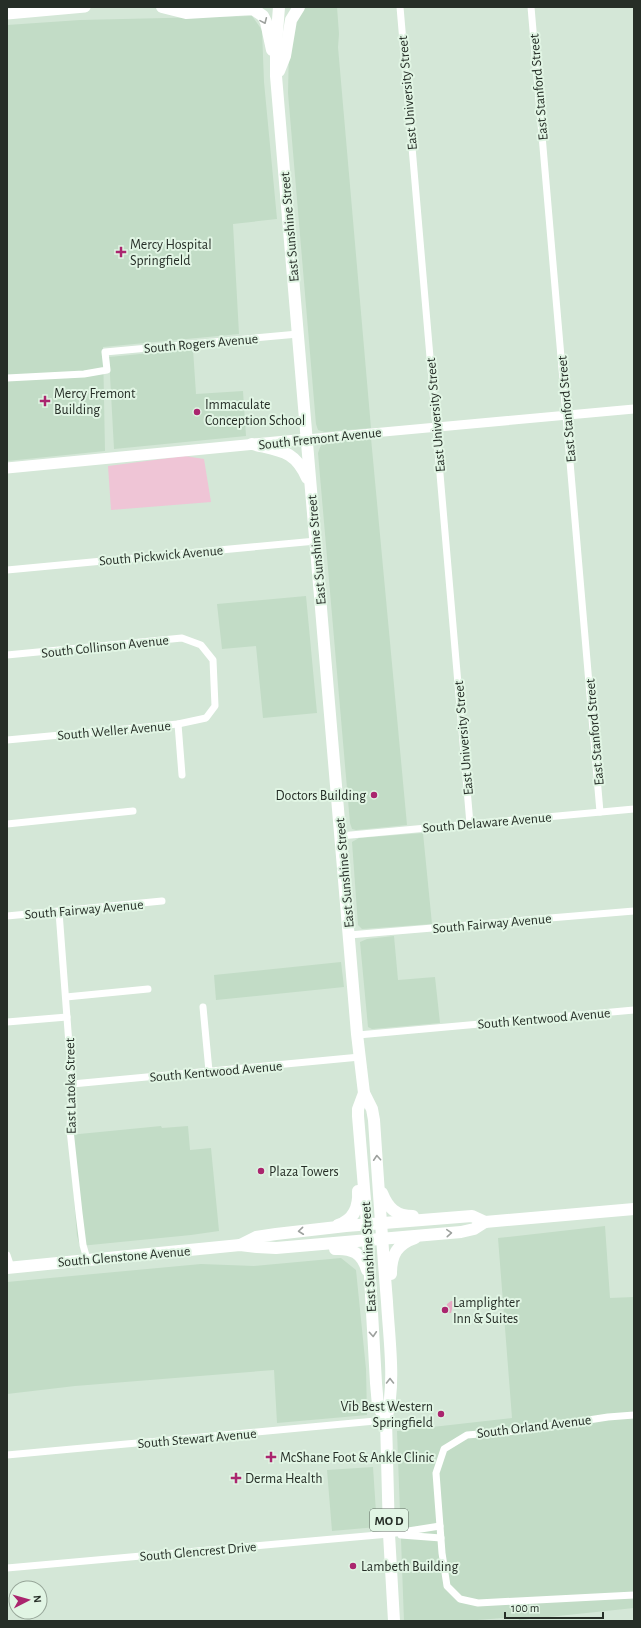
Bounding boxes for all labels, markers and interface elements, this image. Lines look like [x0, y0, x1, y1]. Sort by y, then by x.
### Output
one-way arrow [260, 17, 268, 24]
street label: East Stanford Street [527, 32, 551, 141]
street label: East University Street [396, 35, 420, 151]
street label: East Sunshine Street [278, 171, 302, 283]
place label: Mercy Hospital Springfield [130, 238, 212, 268]
marker: Mercy Hospital Springfield [115, 246, 127, 258]
street label: South Rogers Avenue [143, 332, 259, 356]
street label: East Stanford Street [555, 354, 579, 463]
street label: East University Street [424, 357, 448, 473]
place label: Mercy Fremont Building [54, 387, 136, 417]
marker: Mercy Fremont Building [39, 395, 51, 407]
place label: Immaculate Conception School [205, 398, 305, 428]
marker: Immaculate Conception School [192, 407, 202, 417]
street label: South Fremont Avenue [258, 426, 382, 452]
street label: East Sunshine Street [305, 494, 329, 606]
street label: South Pickwick Avenue [98, 544, 224, 568]
street label: South Collinson Avenue [41, 633, 170, 661]
street label: East Stanford Street [583, 677, 607, 786]
street label: East University Street [452, 680, 476, 796]
street label: South Weller Avenue [57, 719, 171, 743]
place label: Doctors Building [275, 789, 366, 803]
marker: Doctors Building [369, 790, 379, 800]
street label: South Delaware Avenue [422, 810, 552, 836]
street label: East Sunshine Street [333, 817, 357, 929]
street label: South Fairway Avenue [24, 898, 144, 922]
street label: South Fairway Avenue [432, 912, 552, 936]
street label: South Kentwood Avenue [477, 1006, 611, 1032]
street label: East Latoka Street [63, 1037, 79, 1134]
street label: South Kentwood Avenue [149, 1059, 283, 1085]
one-way arrow [372, 1155, 381, 1161]
place label: Plaza Towers [269, 1165, 339, 1179]
marker: Plaza Towers [256, 1166, 266, 1176]
street label: East Sunshine Street [359, 1201, 379, 1312]
one-way arrow [298, 1226, 304, 1235]
one-way arrow [446, 1229, 453, 1238]
street label: South Glenstone Avenue [57, 1244, 191, 1270]
place label: Lamplighter Inn & Suites [453, 1296, 520, 1326]
marker: Lamplighter Inn & Suites [440, 1305, 450, 1315]
one-way arrow [369, 1331, 378, 1337]
one-way arrow [386, 1378, 394, 1384]
place label: Vīb Best Western Springfield [340, 1400, 433, 1430]
marker: Vīb Best Western Springfield [436, 1409, 446, 1419]
street label: South Orland Avenue [476, 1413, 592, 1441]
street label: South Stewart Avenue [137, 1427, 257, 1451]
marker: McShane Foot & Ankle Clinic [265, 1451, 277, 1463]
place label: McShane Foot & Ankle Clinic [280, 1451, 435, 1465]
marker: Derma Health [230, 1472, 242, 1484]
place label: Derma Health [245, 1472, 322, 1486]
road number: MO D [370, 1509, 408, 1531]
street label: South Glencrest Drive [139, 1540, 257, 1564]
place label: Lambeth Building [361, 1560, 458, 1574]
marker: Lambeth Building [348, 1561, 358, 1571]
north arrow [8, 1580, 48, 1620]
scale bar [505, 1594, 603, 1620]
text: N [32, 1595, 43, 1603]
text: 100 m [511, 1602, 539, 1614]

